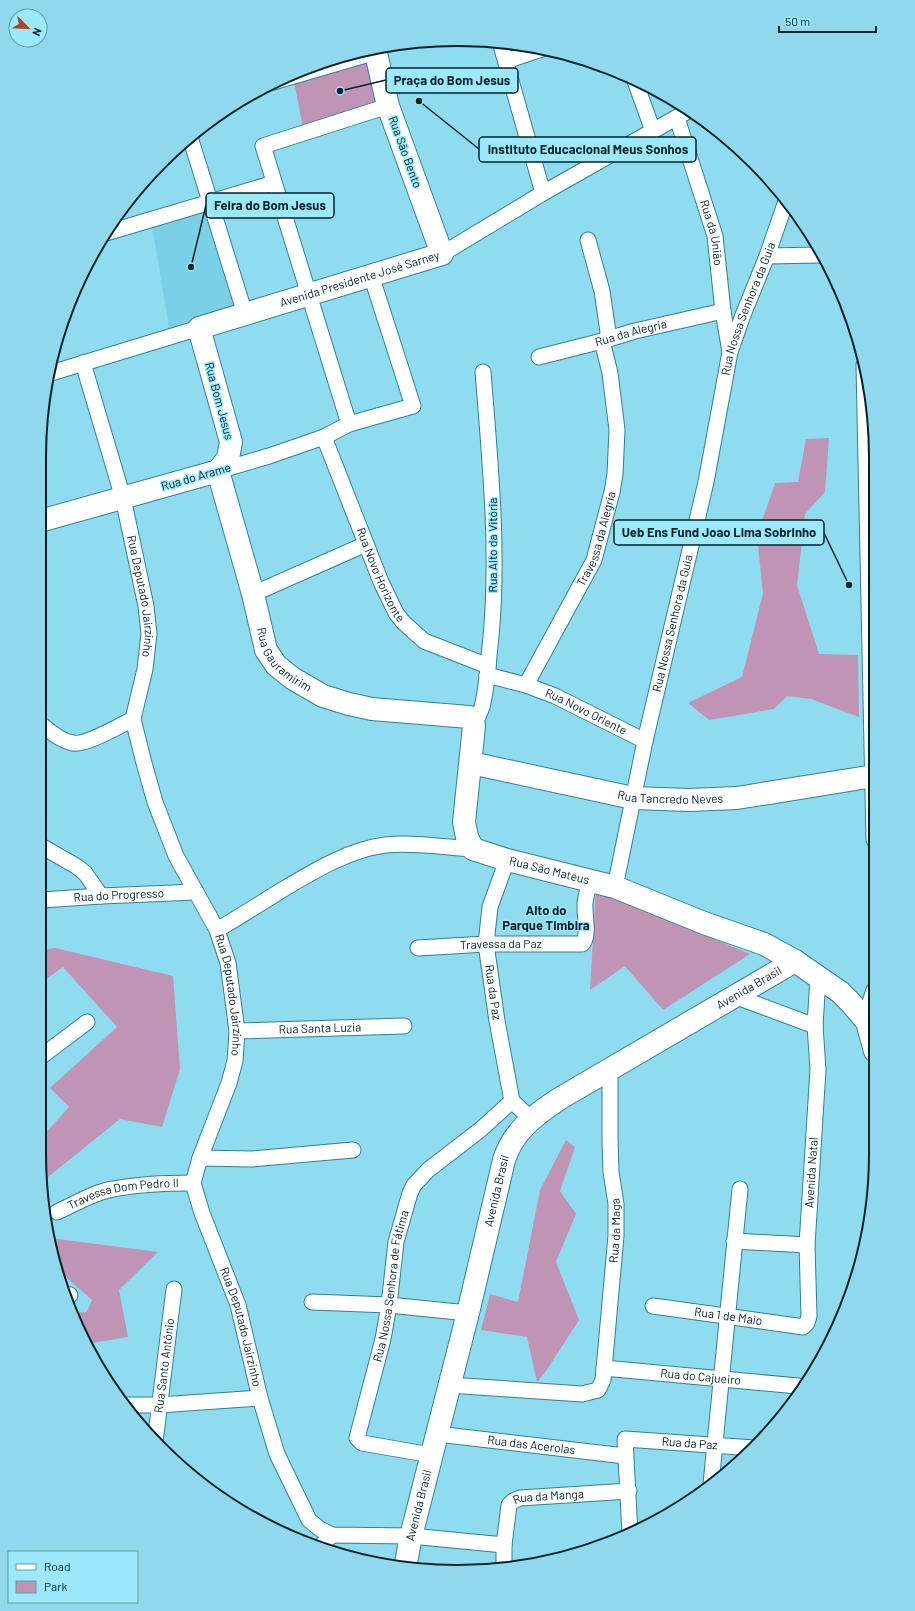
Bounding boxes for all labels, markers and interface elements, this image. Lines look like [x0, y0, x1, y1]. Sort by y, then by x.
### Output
north arrow [8, 8, 48, 48]
scale bar [779, 8, 876, 34]
text: 50 m [785, 14, 810, 28]
text: N [30, 26, 45, 38]
callout: Praça do Bom Jesus [386, 68, 518, 93]
text: Praça do Bom Jesus [394, 72, 511, 88]
street label: Rua São Bento [386, 114, 425, 189]
callout: Instituto Educacional Meus Sonhos [479, 137, 696, 162]
text: Instituto Educacional Meus Sonhos [488, 141, 689, 157]
callout: Feira do Bom Jesus [206, 193, 334, 218]
text: Feira do Bom Jesus [214, 197, 326, 213]
street label: Rua da União [698, 198, 726, 266]
street label: Rua Nossa Senhora da Guia [718, 240, 777, 376]
street label: Avenida Presidente José Sarney [278, 247, 441, 309]
street label: Rua da Alegria [593, 316, 668, 349]
street label: Rua Bom Jesus [203, 360, 237, 441]
street label: Rua do Arame [159, 459, 232, 493]
street label: Travessa da Alegria [573, 490, 618, 589]
street label: Rua Alto da Vitória [485, 498, 499, 592]
callout: Ueb Ens Fund Joao Lima Sobrinho [614, 520, 824, 545]
text: Ueb Ens Fund Joao Lima Sobrinho [622, 524, 816, 540]
street label: Rua Novo Horizonte [354, 525, 408, 624]
street label: Rua Deputado Jairzinho [125, 534, 157, 658]
street label: Rua Nossa Senhora da Guia [649, 553, 695, 693]
street label: Rua Gauramirim [255, 626, 315, 694]
street label: Rua Novo Oriente [543, 685, 630, 737]
street label: Rua Tancredo Neves [616, 787, 724, 806]
street label: Rua São Mateus [508, 853, 591, 886]
street label: Rua do Progresso [73, 885, 164, 904]
district label: Alto do Parque Timbira [502, 902, 590, 933]
street label: Rua Deputado Jairzinho [213, 932, 245, 1056]
street label: Travessa da Paz [459, 936, 542, 952]
street label: Avenida Brasil [713, 962, 784, 1012]
street label: Rua da Paz [483, 963, 505, 1021]
street label: Rua Santa Luzia [278, 1019, 361, 1036]
street label: Avenida Natal [801, 1137, 820, 1208]
street label: Avenida Brasil [481, 1153, 511, 1228]
street label: Travessa Dom Pedro II [65, 1175, 179, 1212]
street label: Rua da Maga [606, 1197, 622, 1263]
street label: Rua Nossa Senhora de Fátima [369, 1208, 411, 1363]
street label: Rua Deputado Jairzinho [218, 1265, 265, 1388]
street label: Rua 1 de Maio [693, 1304, 763, 1327]
street label: Rua Santo Antônio [151, 1317, 176, 1414]
street label: Rua do Cajueiro [660, 1365, 742, 1387]
street label: Rua das Acerolas [487, 1432, 576, 1456]
street label: Rua da Paz [661, 1434, 718, 1451]
street label: Avenida Brasil [402, 1468, 434, 1542]
street label: Rua da Manga [510, 1486, 584, 1506]
legend [8, 1551, 138, 1603]
text: Road [44, 1559, 71, 1573]
text: Park [44, 1579, 68, 1593]

